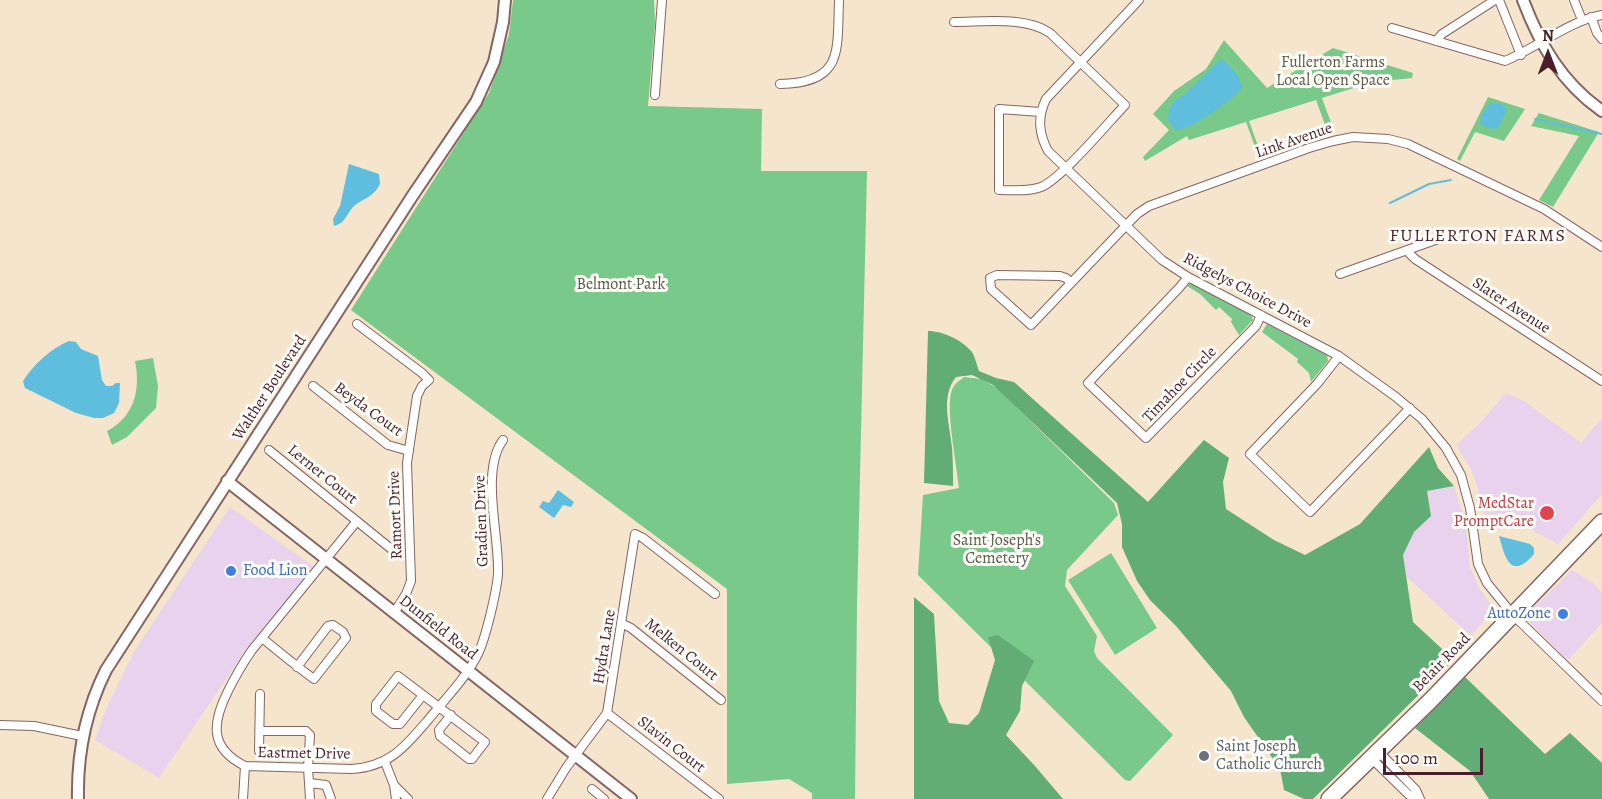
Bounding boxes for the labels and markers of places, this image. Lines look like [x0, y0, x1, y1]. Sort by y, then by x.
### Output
place label: MedStar PromptCare [1454, 494, 1534, 532]
marker: MedStar PromptCare [1538, 504, 1556, 522]
place label: Food Lion [243, 561, 308, 581]
marker: Food Lion [224, 564, 238, 578]
place label: AutoZone [1487, 604, 1551, 624]
marker: AutoZone [1556, 607, 1570, 621]
place label: Saint Joseph Catholic Church [1216, 737, 1322, 775]
marker: Saint Joseph Catholic Church [1197, 749, 1211, 763]

